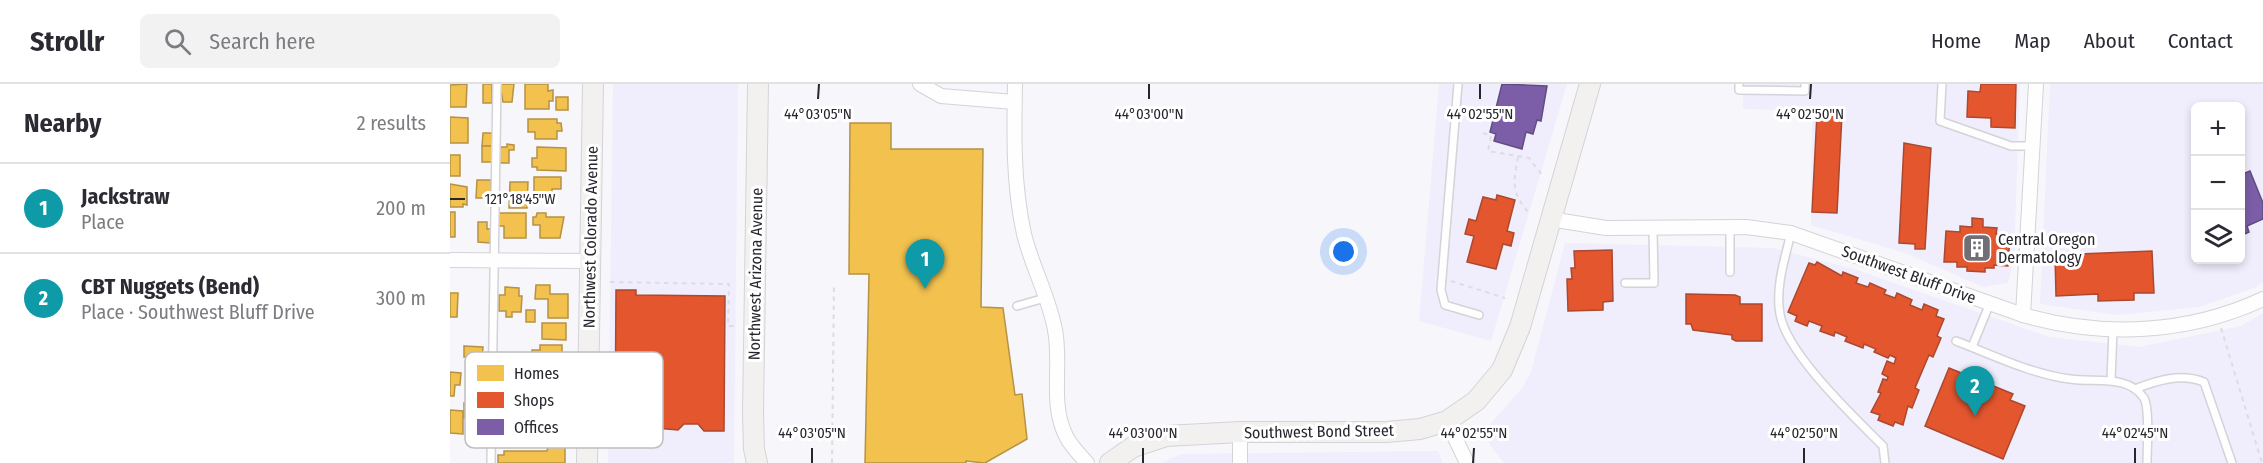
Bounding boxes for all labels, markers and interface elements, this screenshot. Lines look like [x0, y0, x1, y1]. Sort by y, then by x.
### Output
search box [140, 14, 560, 68]
text: Strollr [30, 25, 104, 58]
icon: search [161, 25, 194, 58]
text: Search here [209, 28, 315, 55]
text: Home [1931, 28, 1981, 54]
text: Map [2014, 28, 2051, 54]
text: About [2084, 28, 2135, 54]
text: Contact [2168, 28, 2233, 54]
map controls [2191, 102, 2245, 264]
button: + [2191, 102, 2245, 156]
text: 44°03'05"N [784, 105, 852, 123]
text: 44°03'00"N [1114, 105, 1184, 123]
text: 44°02'55"N [1447, 105, 1513, 123]
text: 44°02'50"N [1776, 105, 1844, 123]
text: Nearby [24, 108, 101, 139]
text: 2 results [357, 111, 426, 135]
street label: Northwest Colorado Avenue [579, 146, 602, 328]
button: − [2191, 156, 2245, 210]
text: Jackstraw [81, 183, 170, 210]
street label: Northwest Arizona Avenue [744, 188, 767, 360]
text: 121°18'45"W [484, 190, 556, 208]
text: 1 [39, 196, 48, 220]
text: 200 m [376, 196, 426, 220]
text: Place [81, 210, 124, 234]
button: layers [2191, 210, 2245, 264]
place label: Central Oregon Dermatology [1998, 230, 2095, 267]
building icon: Central Oregon Dermatology [1961, 232, 1993, 264]
your location [1329, 237, 1358, 266]
pin: 1 [906, 240, 944, 289]
street label: Southwest Bluff Drive [1839, 241, 1979, 308]
text: CBT Nuggets (Bend) [81, 273, 259, 300]
text: 2 [39, 286, 48, 310]
text: 300 m [376, 286, 426, 310]
text: Place · Southwest Bluff Drive [81, 300, 315, 324]
legend [465, 352, 663, 448]
text: Homes [514, 364, 559, 383]
pin: 2 [1956, 366, 1994, 416]
text: Shops [514, 391, 554, 410]
text: Offices [514, 418, 559, 437]
street label: Southwest Bond Street [1244, 421, 1395, 442]
text: 44°03'05"N [778, 424, 846, 442]
text: 44°03'00"N [1108, 424, 1178, 442]
text: 44°02'55"N [1441, 424, 1507, 442]
text: 44°02'50"N [1770, 424, 1838, 442]
text: 44°02'45"N [2102, 424, 2168, 442]

